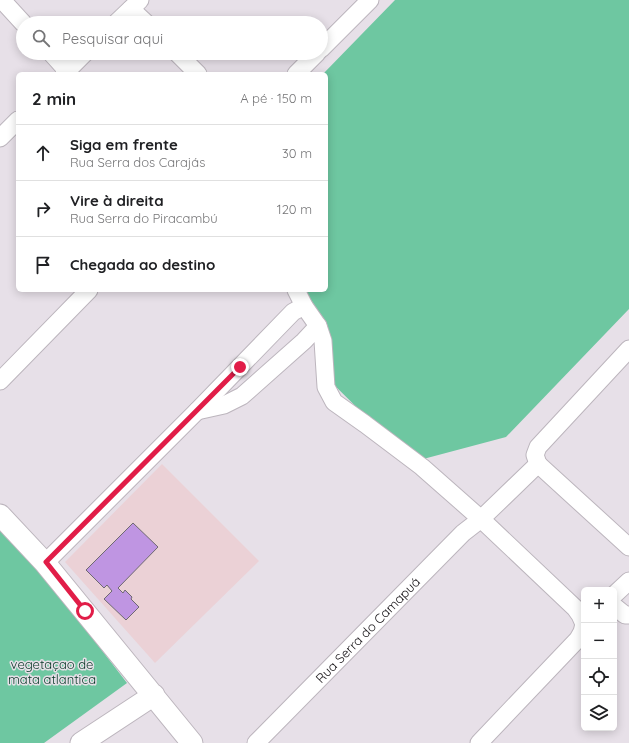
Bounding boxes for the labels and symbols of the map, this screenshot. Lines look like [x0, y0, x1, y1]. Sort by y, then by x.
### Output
route end [231, 358, 249, 376]
street label: Rua Serra do Camapuá [312, 574, 423, 686]
route start [76, 602, 94, 620]
park label: vegetaçao de mata atlantica [8, 656, 96, 687]

